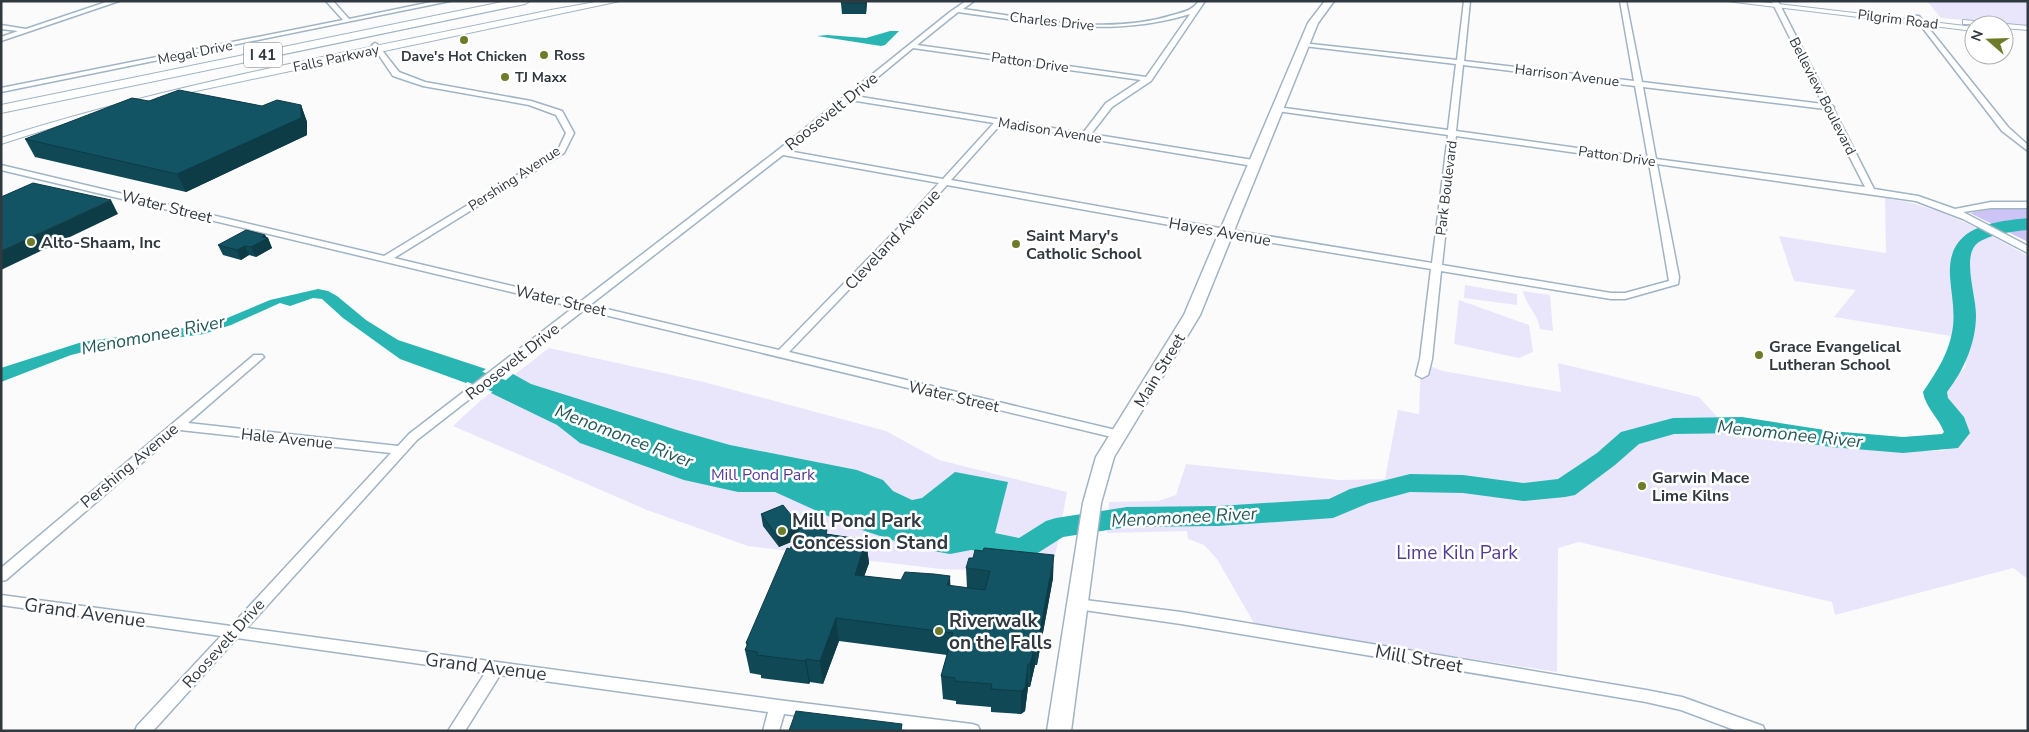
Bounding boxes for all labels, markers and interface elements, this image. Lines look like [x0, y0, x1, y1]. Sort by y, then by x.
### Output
street label: Pilgrim Road [1857, 5, 1939, 34]
street label: Charles Drive [1009, 8, 1095, 35]
north arrow [1964, 15, 2014, 65]
text: N [1967, 28, 1988, 44]
marker: Dave's Hot Chicken [458, 34, 470, 46]
street label: Belleview Boulevard [1785, 34, 1860, 158]
street label: Megal Drive [156, 36, 234, 69]
street label: Falls Parkway [291, 40, 382, 77]
road number: I 41 [244, 42, 282, 68]
place label: Ross [554, 46, 585, 65]
place label: Dave's Hot Chicken [401, 47, 527, 66]
street label: Patton Drive [990, 48, 1070, 77]
marker: Ross [538, 49, 550, 61]
street label: Harrison Avenue [1514, 60, 1620, 91]
place label: TJ Maxx [515, 68, 567, 87]
street label: Roosevelt Drive [781, 68, 883, 156]
marker: TJ Maxx [499, 71, 511, 83]
street label: Madison Avenue [997, 113, 1103, 148]
street label: Park Boulevard [1431, 139, 1462, 237]
street label: Pershing Avenue [465, 142, 564, 215]
street label: Patton Drive [1577, 142, 1657, 171]
street label: Cleveland Avenue [840, 184, 945, 295]
street label: Water Street [119, 185, 215, 229]
street label: Hayes Avenue [1167, 212, 1273, 252]
place label: Saint Mary's Catholic School [1026, 225, 1142, 265]
place label: Alto-Shaam, Inc [41, 232, 161, 254]
marker: Alto-Shaam, Inc [25, 236, 37, 248]
marker: Saint Mary's Catholic School [1010, 238, 1022, 250]
street label: Water Street [513, 280, 609, 322]
water label: Menomonee River [79, 309, 227, 361]
street label: Roosevelt Drive [461, 318, 564, 405]
street label: Main Street [1129, 329, 1191, 412]
place label: Grace Evangelical Lutheran School [1769, 336, 1901, 376]
marker: Grace Evangelical Lutheran School [1753, 349, 1765, 361]
street label: Water Street [906, 376, 1002, 418]
water label: Menomonee River [552, 399, 697, 474]
water label: Menomonee River [1716, 414, 1864, 454]
street label: Pershing Avenue [76, 418, 183, 513]
street label: Hale Avenue [240, 423, 334, 455]
park label: Mill Pond Park [711, 464, 816, 486]
place label: Garwin Mace Lime Kilns [1652, 467, 1750, 507]
marker: Garwin Mace Lime Kilns [1636, 480, 1648, 492]
water label: Menomonee River [1110, 501, 1258, 533]
place label: Mill Pond Park Concession Stand [792, 508, 948, 556]
marker: Mill Pond Park Concession Stand [776, 525, 788, 537]
park label: Lime Kiln Park [1396, 540, 1518, 566]
street label: Grand Avenue [23, 592, 147, 634]
street label: Roosevelt Drive [178, 594, 270, 693]
place label: Riverwalk on the Falls [949, 608, 1052, 656]
marker: Riverwalk on the Falls [933, 625, 945, 637]
street label: Mill Street [1373, 638, 1465, 680]
street label: Grand Avenue [424, 647, 548, 687]

